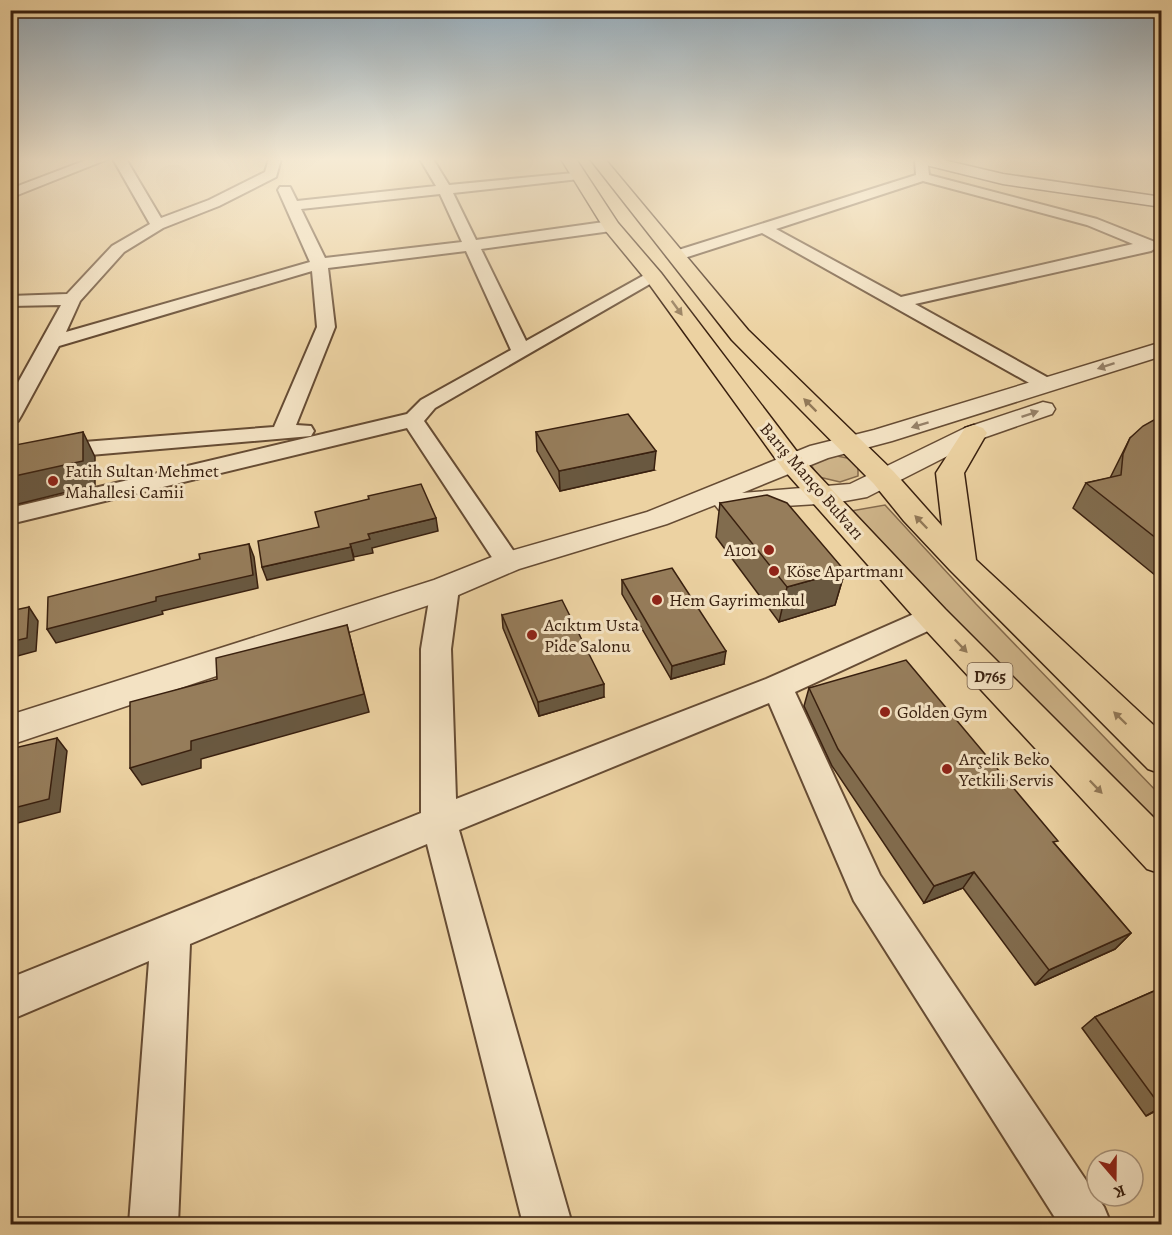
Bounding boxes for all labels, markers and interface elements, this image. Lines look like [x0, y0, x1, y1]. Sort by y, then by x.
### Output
one-way arrow [671, 300, 683, 316]
one-way arrow [1097, 362, 1115, 371]
one-way arrow [804, 398, 818, 412]
one-way arrow [1021, 409, 1039, 418]
street label: Barış Manço Bulvarı [754, 417, 870, 545]
one-way arrow [911, 421, 929, 430]
place label: Fatih Sultan Mehmet Mahallesi Camii [65, 459, 219, 504]
marker: Fatih Sultan Mehmet Mahallesi Camii [46, 474, 60, 488]
one-way arrow [914, 515, 928, 529]
place label: A101 [724, 538, 757, 562]
marker: A101 [762, 543, 776, 557]
place label: Köse Apartmanı [786, 559, 904, 583]
marker: Köse Apartmanı [767, 564, 781, 578]
place label: Hem Gayrimenkul [669, 588, 805, 612]
marker: Hem Gayrimenkul [650, 593, 664, 607]
place label: Acıktım Usta Pide Salonu [543, 613, 640, 658]
marker: Acıktım Usta Pide Salonu [525, 628, 539, 642]
one-way arrow [954, 639, 968, 654]
road number: D765 [968, 663, 1012, 689]
place label: Golden Gym [897, 700, 988, 724]
marker: Golden Gym [878, 705, 892, 719]
one-way arrow [1113, 711, 1127, 725]
place label: Arçelik Beko Yetkili Servis [958, 747, 1054, 792]
marker: Arçelik Beko Yetkili Servis [940, 762, 954, 776]
one-way arrow [1089, 779, 1103, 793]
north arrow [1085, 1148, 1145, 1208]
text: K [1111, 1179, 1128, 1203]

